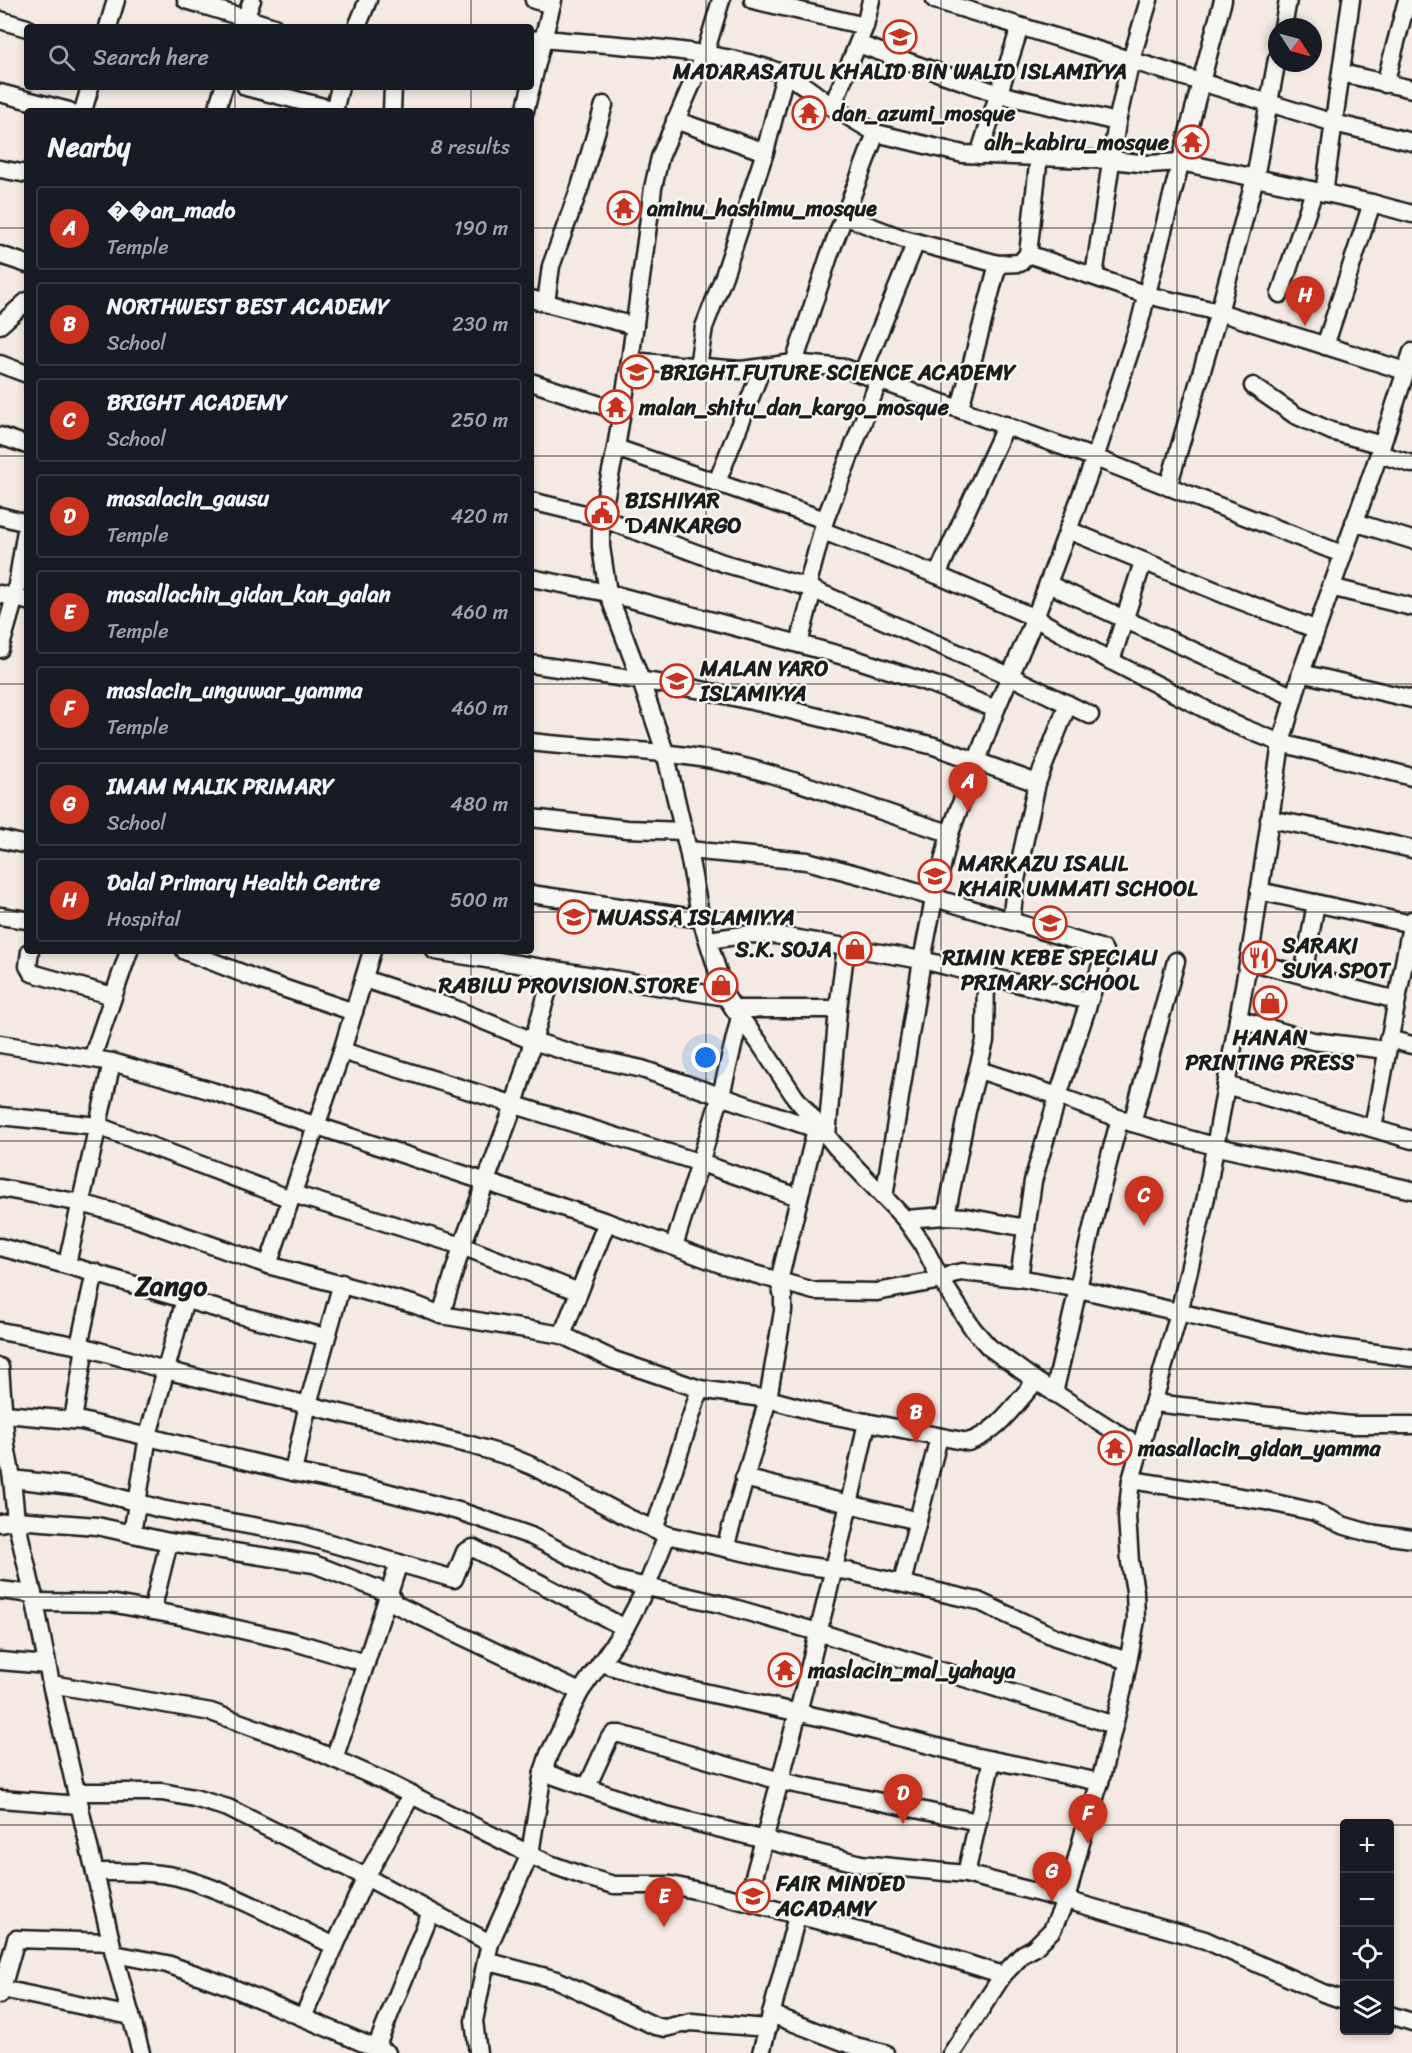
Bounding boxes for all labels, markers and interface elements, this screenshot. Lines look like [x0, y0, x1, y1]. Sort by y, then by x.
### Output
north arrow [1268, 18, 1322, 72]
school or university icon: MADARASATUL KHALID BIN WALID ISLAMIYYA [882, 19, 918, 55]
search box [24, 24, 534, 90]
text: Search here [93, 38, 209, 77]
icon: search [45, 41, 78, 74]
place label: MADARASATUL KHALID BIN WALID ISLAMIYYA [672, 52, 1127, 91]
place label: dan_azumi_mosque [832, 94, 1016, 133]
temple icon: dan_azumi_mosque [791, 95, 827, 131]
place label: alh_kabiru_mosque [984, 123, 1170, 162]
text: Nearby [48, 124, 130, 170]
temple icon: alh_kabiru_mosque [1174, 124, 1210, 160]
text: 8 results [431, 130, 510, 165]
place label: aminu_hashimu_mosque [646, 189, 877, 228]
temple icon: aminu_hashimu_mosque [606, 190, 642, 226]
text: ��an_mado [107, 191, 235, 230]
text: A [63, 211, 76, 246]
text: 190 m [454, 211, 508, 246]
text: Temple [107, 230, 169, 265]
pin: H [1286, 276, 1324, 326]
text: NORTHWEST BEST ACADEMY [107, 287, 390, 326]
text: B [63, 307, 76, 342]
text: 230 m [452, 307, 508, 342]
text: School [107, 326, 166, 361]
place label: BRIGHT FUTURE SCIENCE ACADEMY [660, 353, 1017, 392]
school or university icon: BRIGHT FUTURE SCIENCE ACADEMY [619, 354, 655, 390]
text: BRIGHT ACADEMY [107, 383, 288, 422]
place label: malan_shitu_dan_kargo_mosque [638, 388, 950, 427]
temple icon: malan_shitu_dan_kargo_mosque [598, 389, 634, 425]
text: C [63, 403, 76, 438]
text: 250 m [451, 403, 508, 438]
text: School [107, 422, 166, 457]
text: masalacin_gausu [107, 479, 269, 518]
place label: BISHIYAR ƊANKARGO [625, 481, 742, 545]
public building icon: BISHIYAR ƊANKARGO [584, 495, 620, 531]
text: D [64, 499, 75, 534]
text: 420 m [451, 499, 508, 534]
text: Temple [107, 518, 169, 553]
text: masallachin_gidan_kan_galan [107, 575, 391, 614]
text: E [64, 595, 75, 630]
text: 460 m [451, 595, 508, 630]
text: Temple [107, 614, 169, 649]
place label: MALAN YARO ISLAMIYYA [699, 649, 828, 713]
school or university icon: MALAN YARO ISLAMIYYA [659, 663, 695, 699]
text: maslacin_unguwar_yamma [107, 671, 362, 710]
text: F [64, 691, 75, 726]
text: 460 m [451, 691, 508, 726]
text: Temple [107, 710, 169, 745]
pin: A [948, 762, 988, 812]
text: IMAM MALIK PRIMARY [107, 767, 334, 806]
text: G [63, 787, 76, 822]
text: 480 m [450, 787, 508, 822]
text: School [107, 806, 166, 841]
place label: MARKAZU ISALIL KHAIR UMMATI SCHOOL [957, 844, 1198, 908]
school or university icon: MARKAZU ISALIL KHAIR UMMATI SCHOOL [917, 858, 953, 894]
text: Dalal Primary Health Centre [107, 863, 380, 902]
text: H [62, 883, 77, 918]
text: 500 m [450, 883, 508, 918]
place label: MUASSA ISLAMIYYA [596, 898, 795, 937]
school or university icon: MUASSA ISLAMIYYA [556, 899, 592, 935]
text: Hospital [107, 902, 180, 937]
school or university icon: RIMIN KEBE SPECIALI PRIMARY SCHOOL [1032, 905, 1068, 941]
place label: SARAKI SUYA SPOT [1281, 926, 1392, 990]
place label: S.K. SOJA [734, 930, 832, 969]
shop icon: S.K. SOJA [837, 931, 873, 967]
place label: RIMIN KEBE SPECIALI PRIMARY SCHOOL [941, 938, 1158, 1002]
restaurant icon: SARAKI SUYA SPOT [1241, 940, 1277, 976]
place label: RABILU PROVISION STORE [438, 966, 700, 1005]
shop icon: RABILU PROVISION STORE [703, 967, 739, 1003]
shop icon: HANAN PRINTING PRESS [1252, 985, 1288, 1021]
place label: HANAN PRINTING PRESS [1185, 1018, 1355, 1082]
your location [691, 1043, 720, 1072]
pin: C [1124, 1176, 1164, 1226]
district label: Zango [134, 1261, 208, 1310]
pin: B [896, 1394, 936, 1443]
place label: masallacin_gidan_yamma [1137, 1429, 1382, 1468]
temple icon: masallacin_gidan_yamma [1097, 1430, 1133, 1466]
place label: maslacin_mal_yahaya [807, 1651, 1016, 1690]
temple icon: maslacin_mal_yahaya [767, 1652, 803, 1688]
pin: D [884, 1774, 922, 1824]
pin: F [1068, 1794, 1108, 1844]
map controls [1340, 1819, 1394, 2035]
button: + [1340, 1819, 1394, 1873]
pin: G [1032, 1852, 1072, 1902]
place label: FAIR MINDED ACADAMY [775, 1864, 906, 1928]
button: − [1340, 1873, 1394, 1927]
pin: E [644, 1878, 684, 1927]
school or university icon: FAIR MINDED ACADAMY [735, 1878, 771, 1914]
button: locate [1340, 1927, 1394, 1981]
button: layers [1340, 1981, 1394, 2035]

